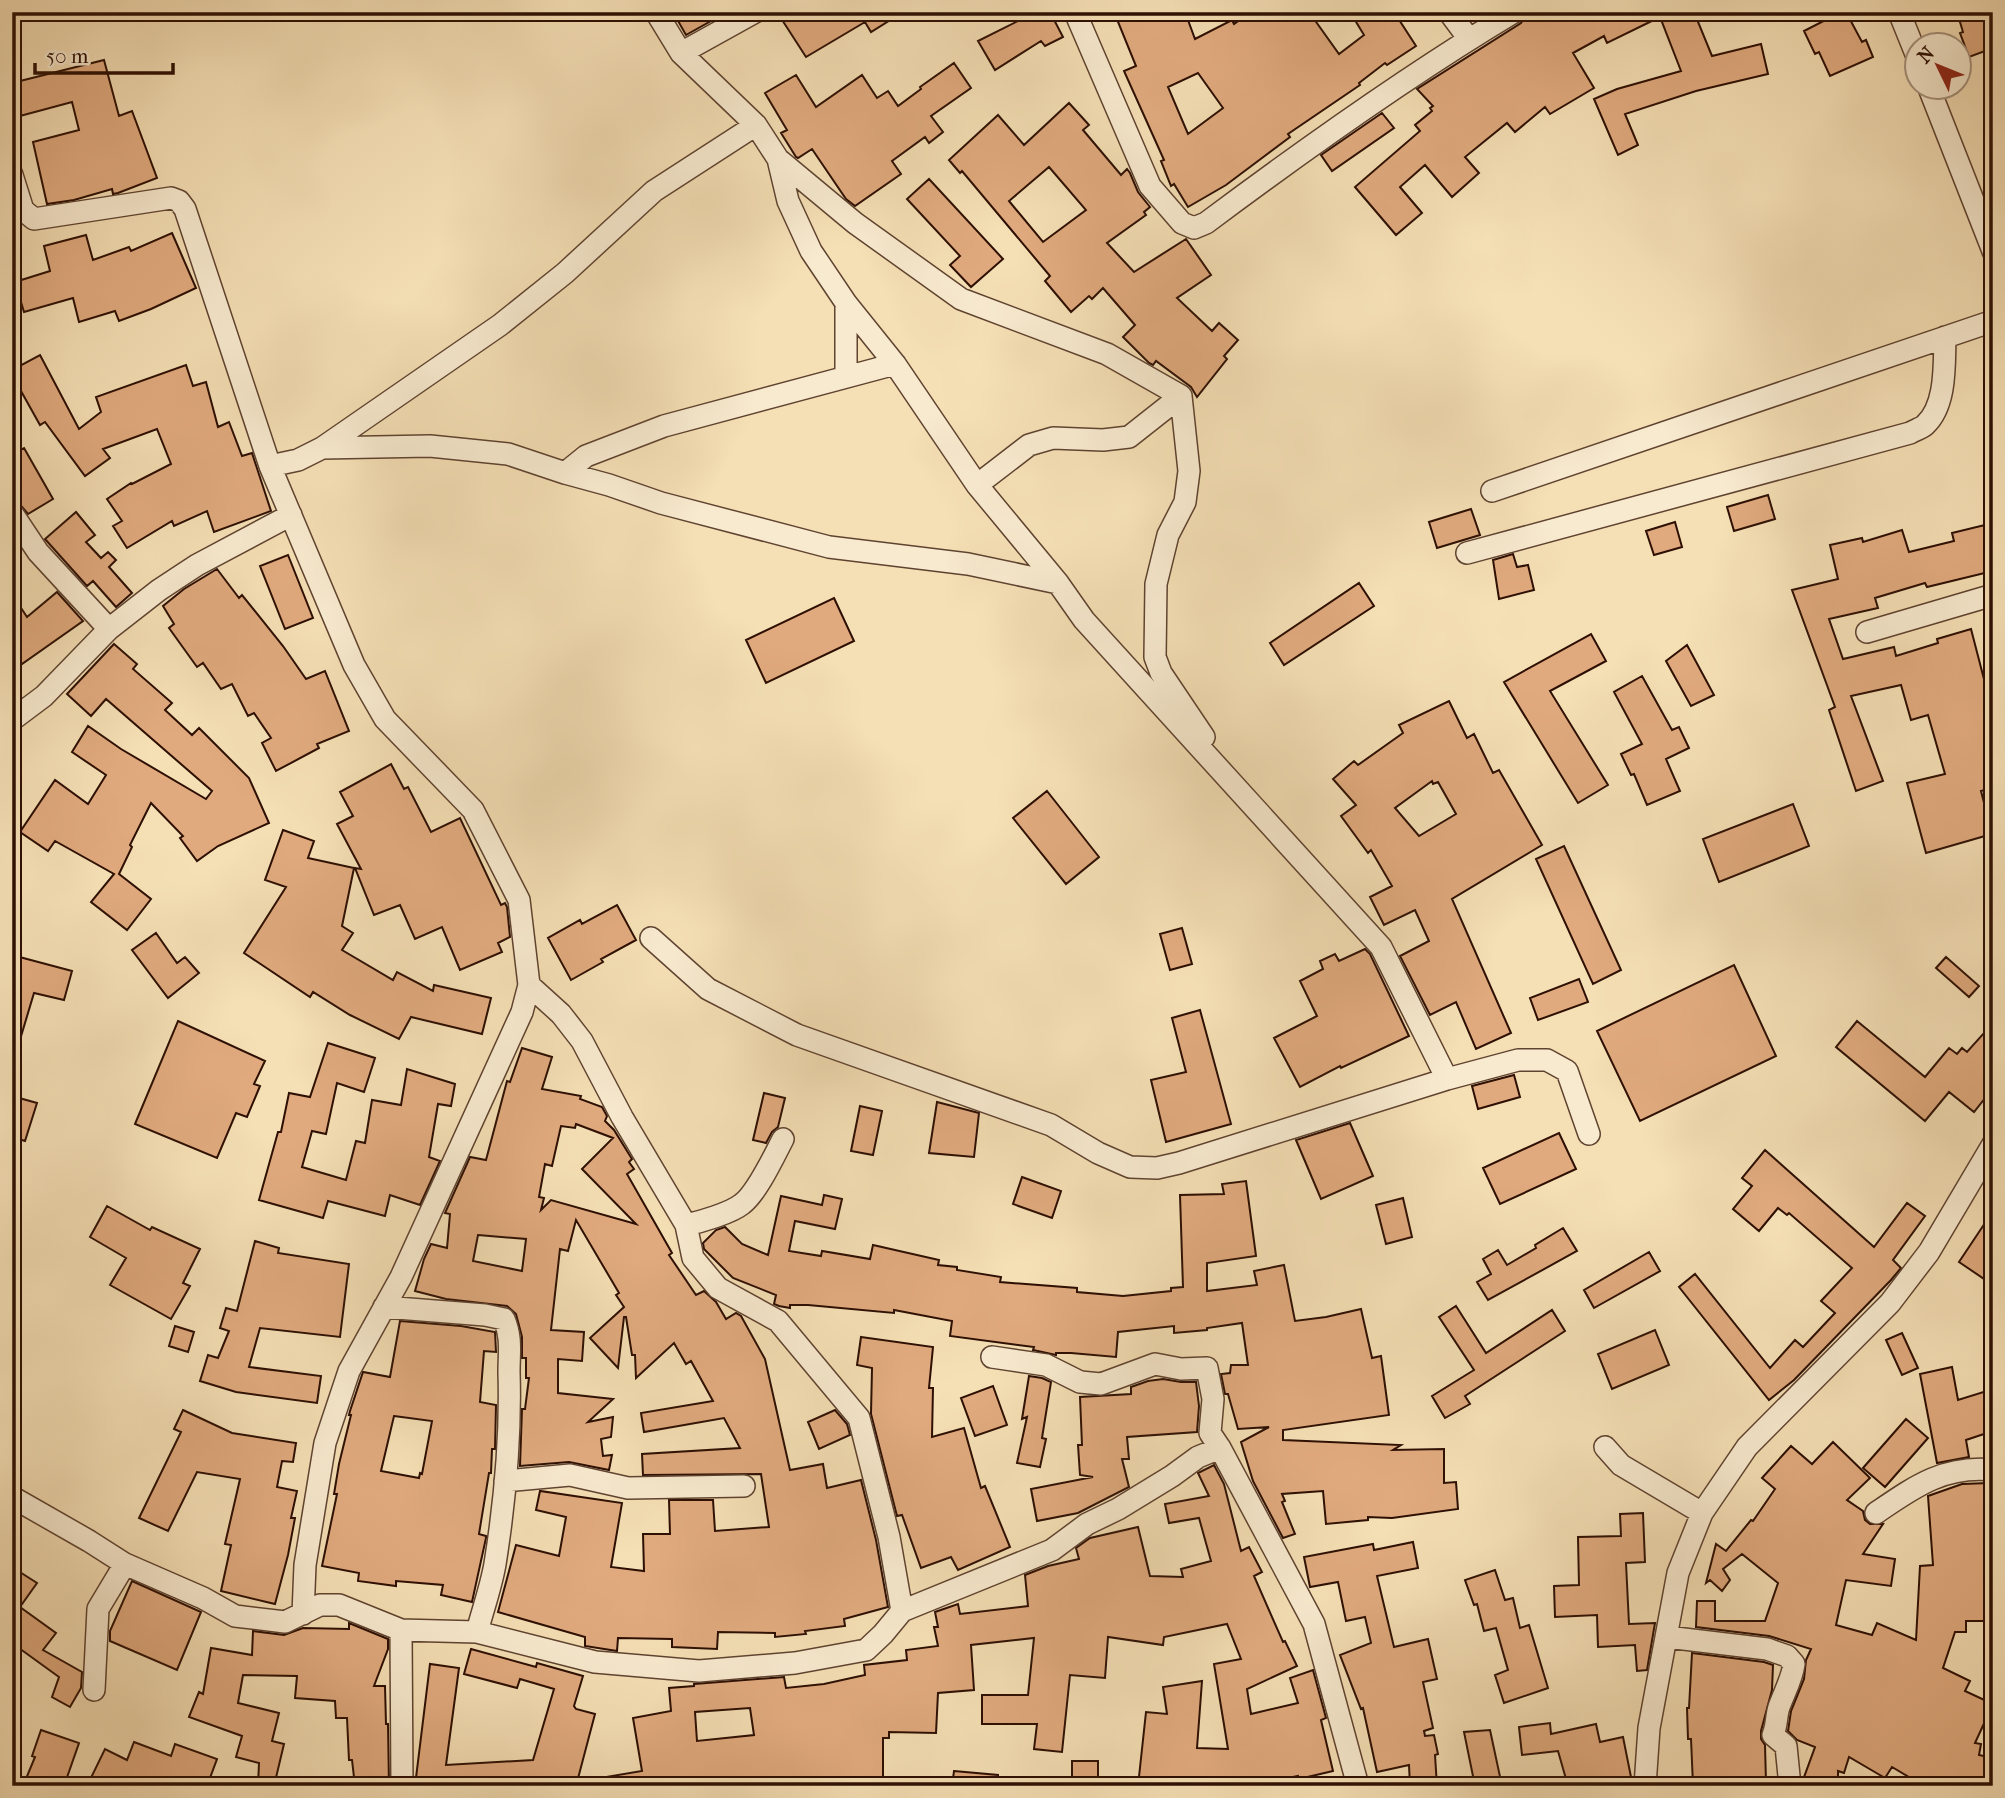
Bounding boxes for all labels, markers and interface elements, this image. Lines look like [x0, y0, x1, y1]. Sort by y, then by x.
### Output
scale bar [35, 32, 173, 76]
north arrow [1904, 32, 1974, 102]
text: N [1913, 42, 1940, 68]
text: 50 m [46, 44, 89, 68]

